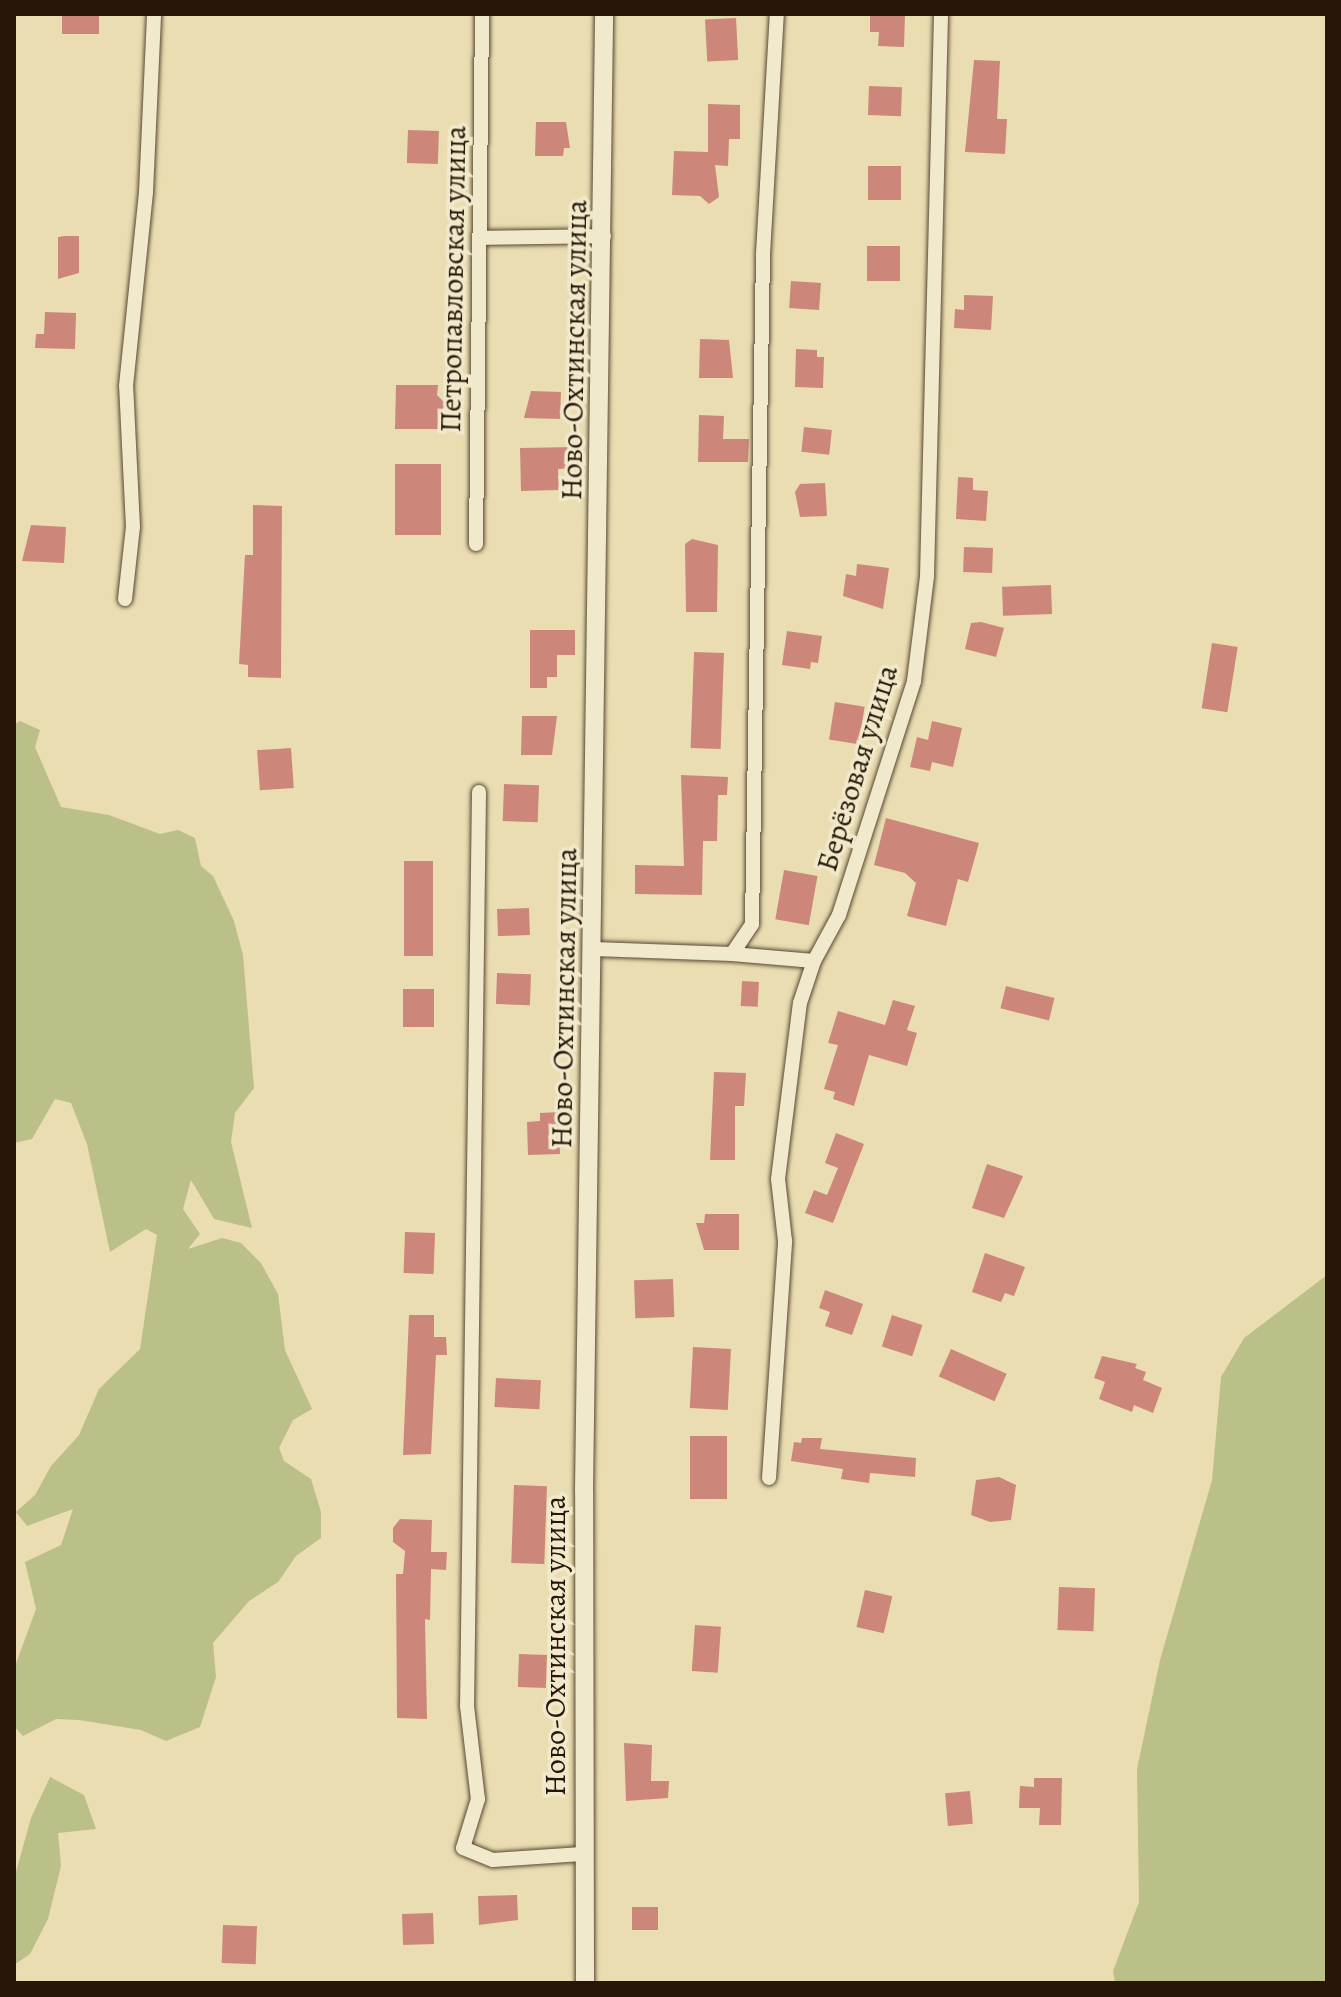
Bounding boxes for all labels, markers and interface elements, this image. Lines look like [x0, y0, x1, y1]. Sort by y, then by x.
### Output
street label: Петропавловская улица [432, 125, 474, 433]
street label: Ново-Охтинская улица [553, 199, 595, 501]
street label: Берёзовая улица [808, 660, 906, 876]
street label: Ново-Охтинская улица [543, 847, 585, 1149]
street label: Ново-Охтинская улица [537, 1496, 573, 1796]

